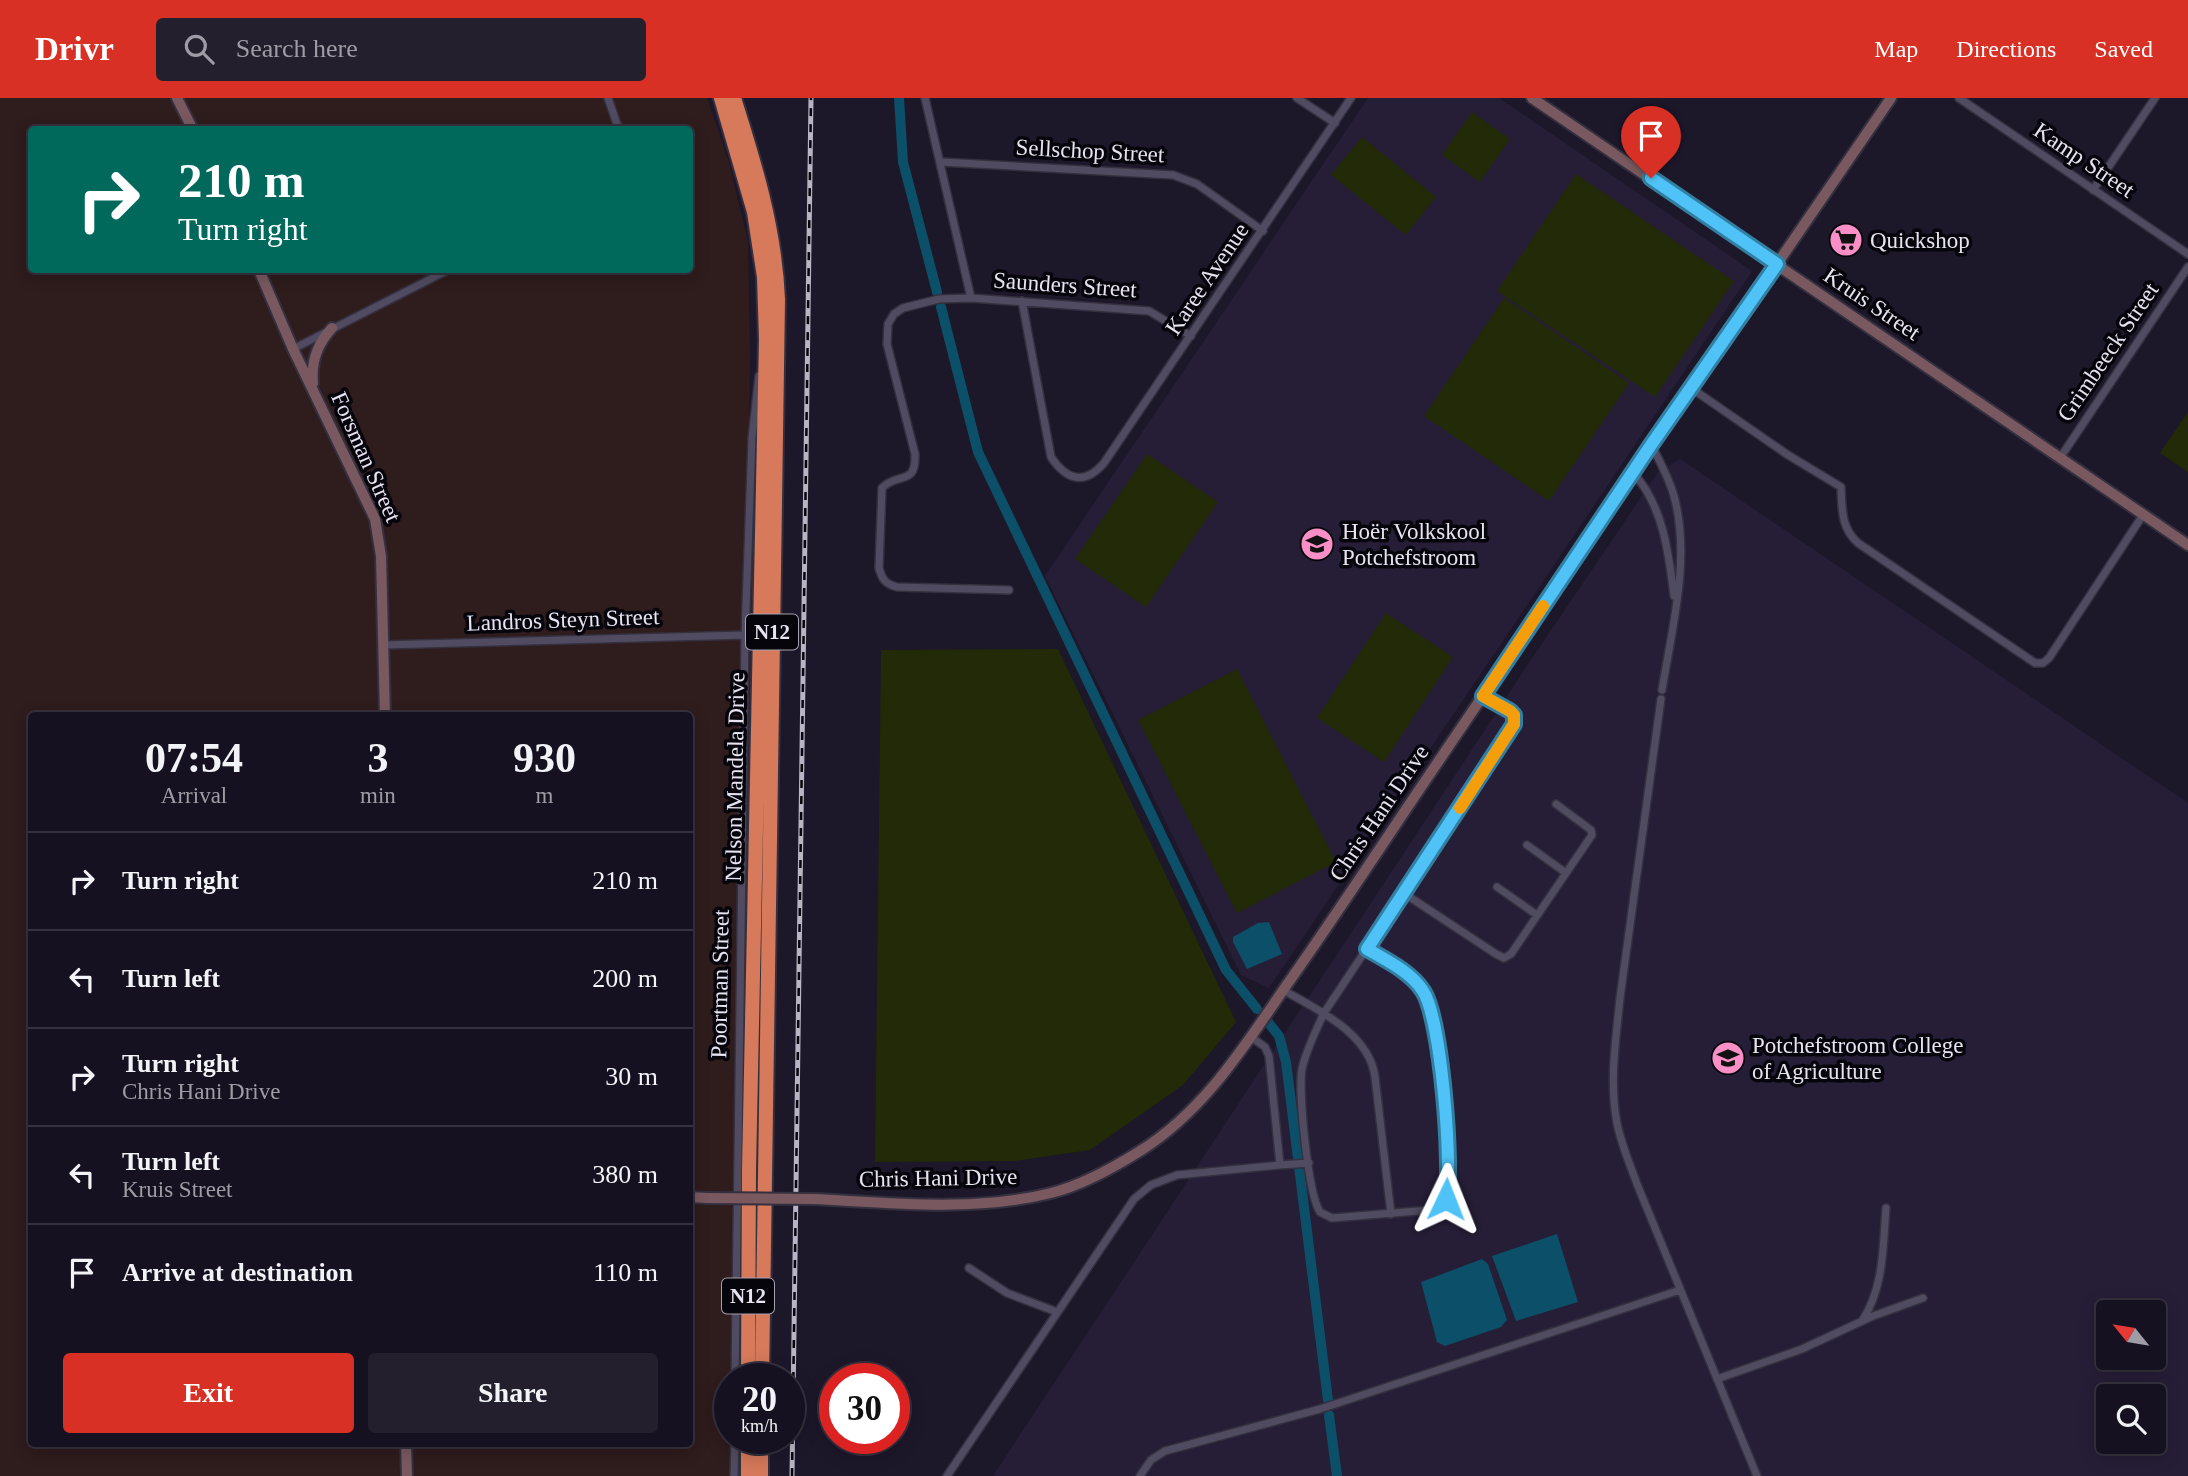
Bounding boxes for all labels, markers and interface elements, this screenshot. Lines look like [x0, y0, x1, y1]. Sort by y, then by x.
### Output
search box [156, 18, 646, 81]
icon: search [180, 30, 218, 68]
text: Drivr [35, 31, 114, 67]
text: Search here [236, 34, 358, 63]
text: Map [1874, 36, 1918, 62]
text: Directions [1956, 36, 2056, 62]
text: Saved [2094, 36, 2153, 62]
pin [1621, 106, 1681, 178]
icon: arrive [1632, 117, 1670, 155]
street label: Kamp Street [2029, 117, 2139, 203]
street label: Sellschop Street [1015, 135, 1166, 167]
text: 210 m [178, 153, 305, 208]
icon: right [63, 154, 154, 245]
text: Turn right [178, 211, 308, 247]
street label: Karee Avenue [1161, 218, 1253, 340]
supermarket icon: Quickshop [1827, 221, 1865, 259]
place label: Quickshop [1870, 228, 1970, 253]
street label: Kruis Street [1819, 263, 1925, 346]
street label: Saunders Street [992, 268, 1138, 303]
street label: Grimbeeck Street [2052, 278, 2164, 426]
street label: Forsman Street [326, 388, 406, 527]
place label: Hoër Volkskool Potchefstroom [1342, 519, 1486, 570]
school or university icon: Hoër Volkskool Potchefstroom [1298, 525, 1336, 563]
street label: Landros Steyn Street [466, 604, 660, 636]
road number: N12 [746, 614, 798, 650]
street label: Nelson Mandela Drive [721, 672, 749, 882]
text: 07:54 [145, 735, 243, 781]
text: 3 [367, 735, 388, 781]
text: 930 [513, 735, 576, 781]
street label: Chris Hani Drive [1324, 740, 1434, 886]
text: Arrival [161, 783, 227, 808]
text: min [360, 783, 396, 808]
text: m [535, 783, 553, 808]
icon: right [63, 862, 101, 900]
text: Turn right [122, 866, 239, 895]
text: 210 m [592, 866, 658, 895]
street label: Poortman Street [706, 909, 734, 1059]
icon: left [63, 960, 101, 998]
text: Turn left [122, 964, 220, 993]
text: 200 m [592, 964, 658, 993]
place label: Potchefstroom College of Agriculture [1752, 1033, 1963, 1084]
school or university icon: Potchefstroom College of Agriculture [1709, 1039, 1747, 1077]
text: Turn right [122, 1049, 239, 1078]
icon: right [63, 1058, 101, 1096]
text: 30 m [605, 1062, 658, 1091]
text: Chris Hani Drive [122, 1079, 280, 1104]
text: Turn left [122, 1147, 220, 1176]
icon: left [63, 1156, 101, 1194]
text: 380 m [592, 1160, 658, 1189]
position arrow [1409, 1162, 1483, 1236]
street label: Chris Hani Drive [859, 1164, 1017, 1192]
text: Kruis Street [122, 1177, 233, 1202]
icon: arrive [63, 1254, 101, 1292]
text: Arrive at destination [122, 1258, 353, 1287]
text: 110 m [593, 1258, 658, 1287]
road number: N12 [722, 1278, 774, 1314]
north arrow [2096, 1300, 2166, 1370]
map controls [2096, 1300, 2166, 1454]
button: Exit [63, 1353, 354, 1433]
button: Share [368, 1353, 658, 1433]
speed limit sign: 30 [819, 1363, 910, 1454]
text: 20 [742, 1380, 777, 1419]
button: search [2096, 1384, 2166, 1454]
text: km/h [741, 1416, 778, 1436]

